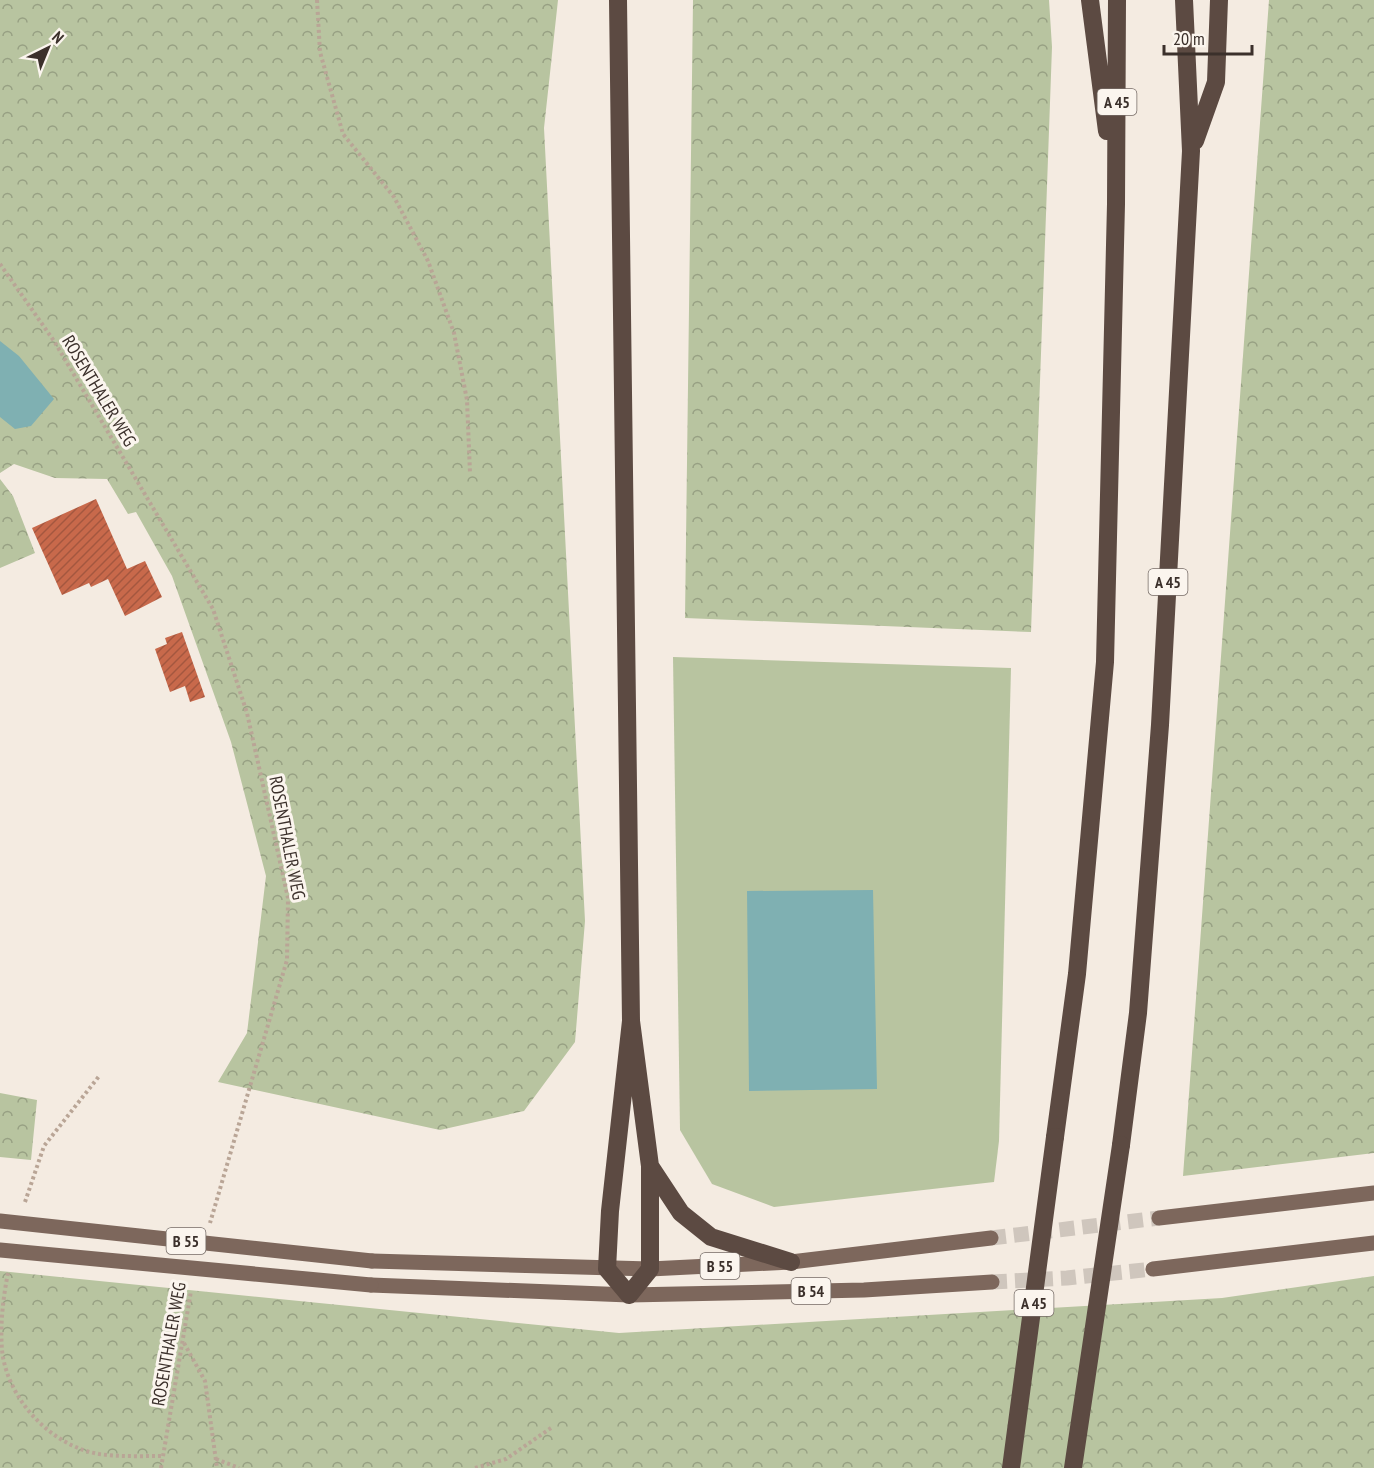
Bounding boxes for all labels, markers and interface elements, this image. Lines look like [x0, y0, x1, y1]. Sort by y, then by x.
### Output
north arrow [18, 18, 78, 78]
scale bar [1164, 18, 1252, 56]
text: N [48, 27, 68, 47]
text: 20 m [1173, 27, 1205, 50]
road number: A 45 [1098, 89, 1136, 115]
street label: ROSENTHALER WEG [57, 331, 142, 451]
road number: A 45 [1148, 569, 1188, 595]
street label: ROSENTHALER WEG [264, 774, 311, 902]
road number: B 55 [166, 1228, 206, 1254]
road number: B 55 [700, 1253, 740, 1279]
road number: B 54 [792, 1278, 830, 1304]
street label: ROSENTHALER WEG [146, 1280, 191, 1408]
road number: A 45 [1014, 1290, 1054, 1316]

